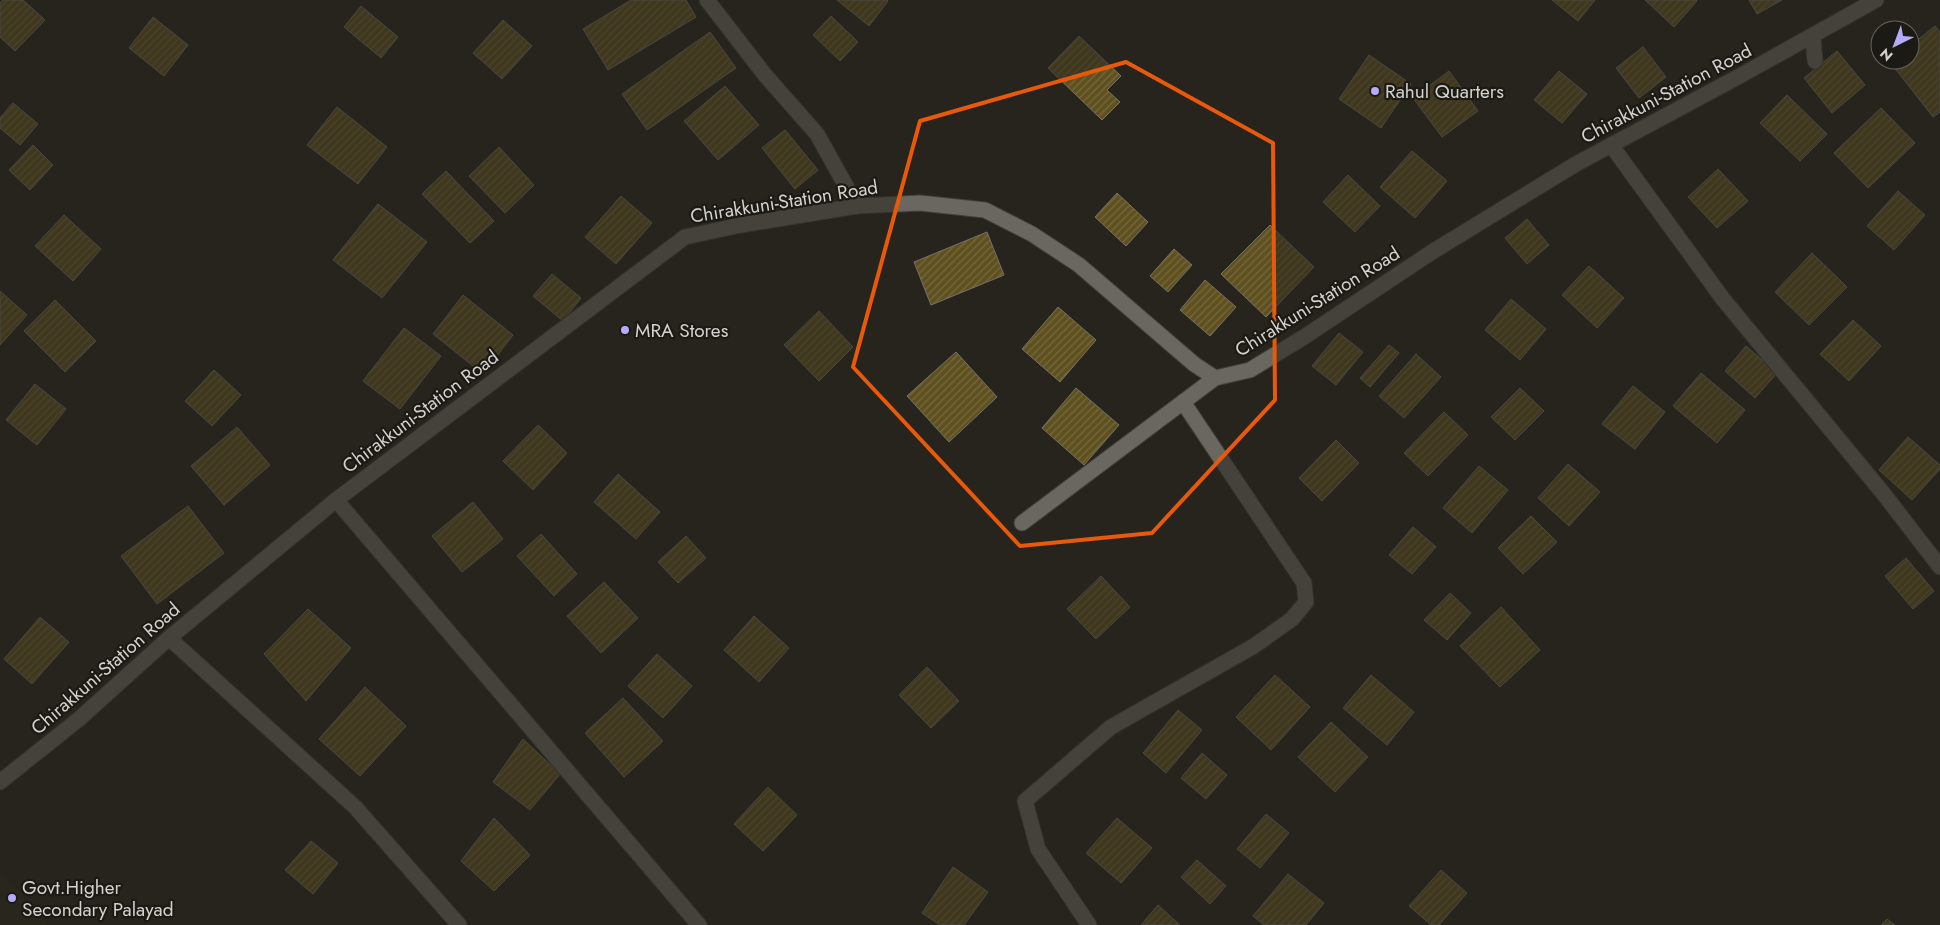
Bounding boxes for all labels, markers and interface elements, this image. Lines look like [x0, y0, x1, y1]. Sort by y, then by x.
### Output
north arrow [1870, 20, 1920, 70]
street label: Chirakkuni-Station Road [1576, 37, 1756, 150]
text: N [1875, 44, 1897, 66]
place label: Rahul Quarters [1385, 78, 1504, 105]
marker: Rahul Quarters [1369, 85, 1381, 97]
street label: Chirakkuni-Station Road [688, 173, 880, 230]
street label: Chirakkuni-Station Road [1230, 240, 1405, 363]
place label: MRA Stores [635, 317, 729, 344]
marker: MRA Stores [619, 324, 631, 336]
street label: Chirakkuni-Station Road [336, 344, 504, 479]
street label: Chirakkuni-Station Road [25, 596, 186, 741]
place label: Govt.Higher Secondary Palayad [22, 874, 173, 923]
marker: Govt.Higher Secondary Palayad [6, 892, 18, 904]

